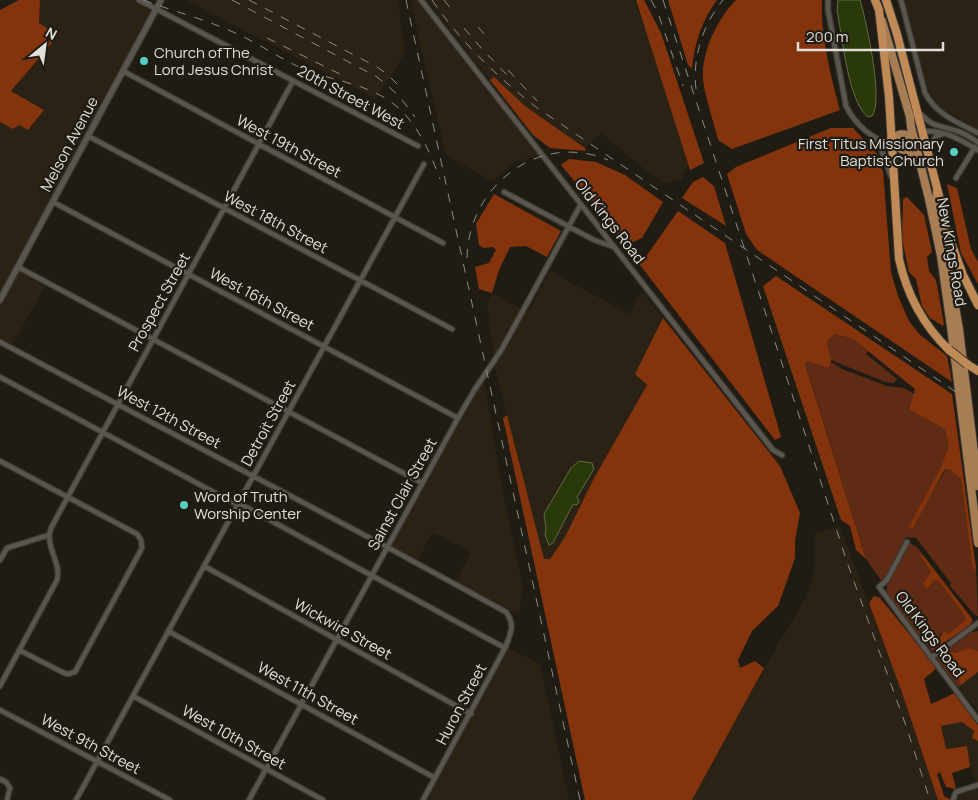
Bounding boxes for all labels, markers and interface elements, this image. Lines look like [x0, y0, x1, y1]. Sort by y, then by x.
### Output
north arrow [20, 20, 70, 70]
scale bar [798, 20, 943, 52]
text: N [43, 22, 61, 44]
text: 200 m [806, 26, 849, 47]
place label: Church ofThe Lord Jesus Christ [154, 42, 274, 80]
marker: Church ofThe Lord Jesus Christ [138, 55, 150, 67]
street label: 20th Street West [294, 60, 408, 134]
street label: Melson Avenue [35, 93, 103, 195]
street label: West 19th Street [233, 110, 345, 182]
place label: First Titus Missionary Baptist Church [798, 133, 944, 171]
marker: First Titus Missionary Baptist Church [948, 146, 960, 158]
street label: Old Kings Road [570, 174, 650, 268]
street label: West 18th Street [220, 186, 332, 258]
street label: New Kings Road [932, 196, 972, 308]
street label: Prospect Street [123, 249, 195, 355]
street label: West 16th Street [206, 263, 318, 335]
street label: Detroit Street [236, 376, 300, 470]
street label: West 12th Street [113, 381, 225, 453]
street label: Sainst Clair Street [362, 434, 442, 554]
place label: Word of Truth Worship Center [194, 486, 302, 524]
marker: Word of Truth Worship Center [178, 499, 190, 511]
street label: Old Kings Road [891, 587, 969, 681]
street label: Wickwire Street [290, 593, 396, 665]
street label: West 11th Street [254, 657, 362, 729]
street label: Huron Street [431, 660, 491, 748]
street label: West 10th Street [178, 700, 290, 774]
street label: West 9th Street [37, 709, 145, 779]

